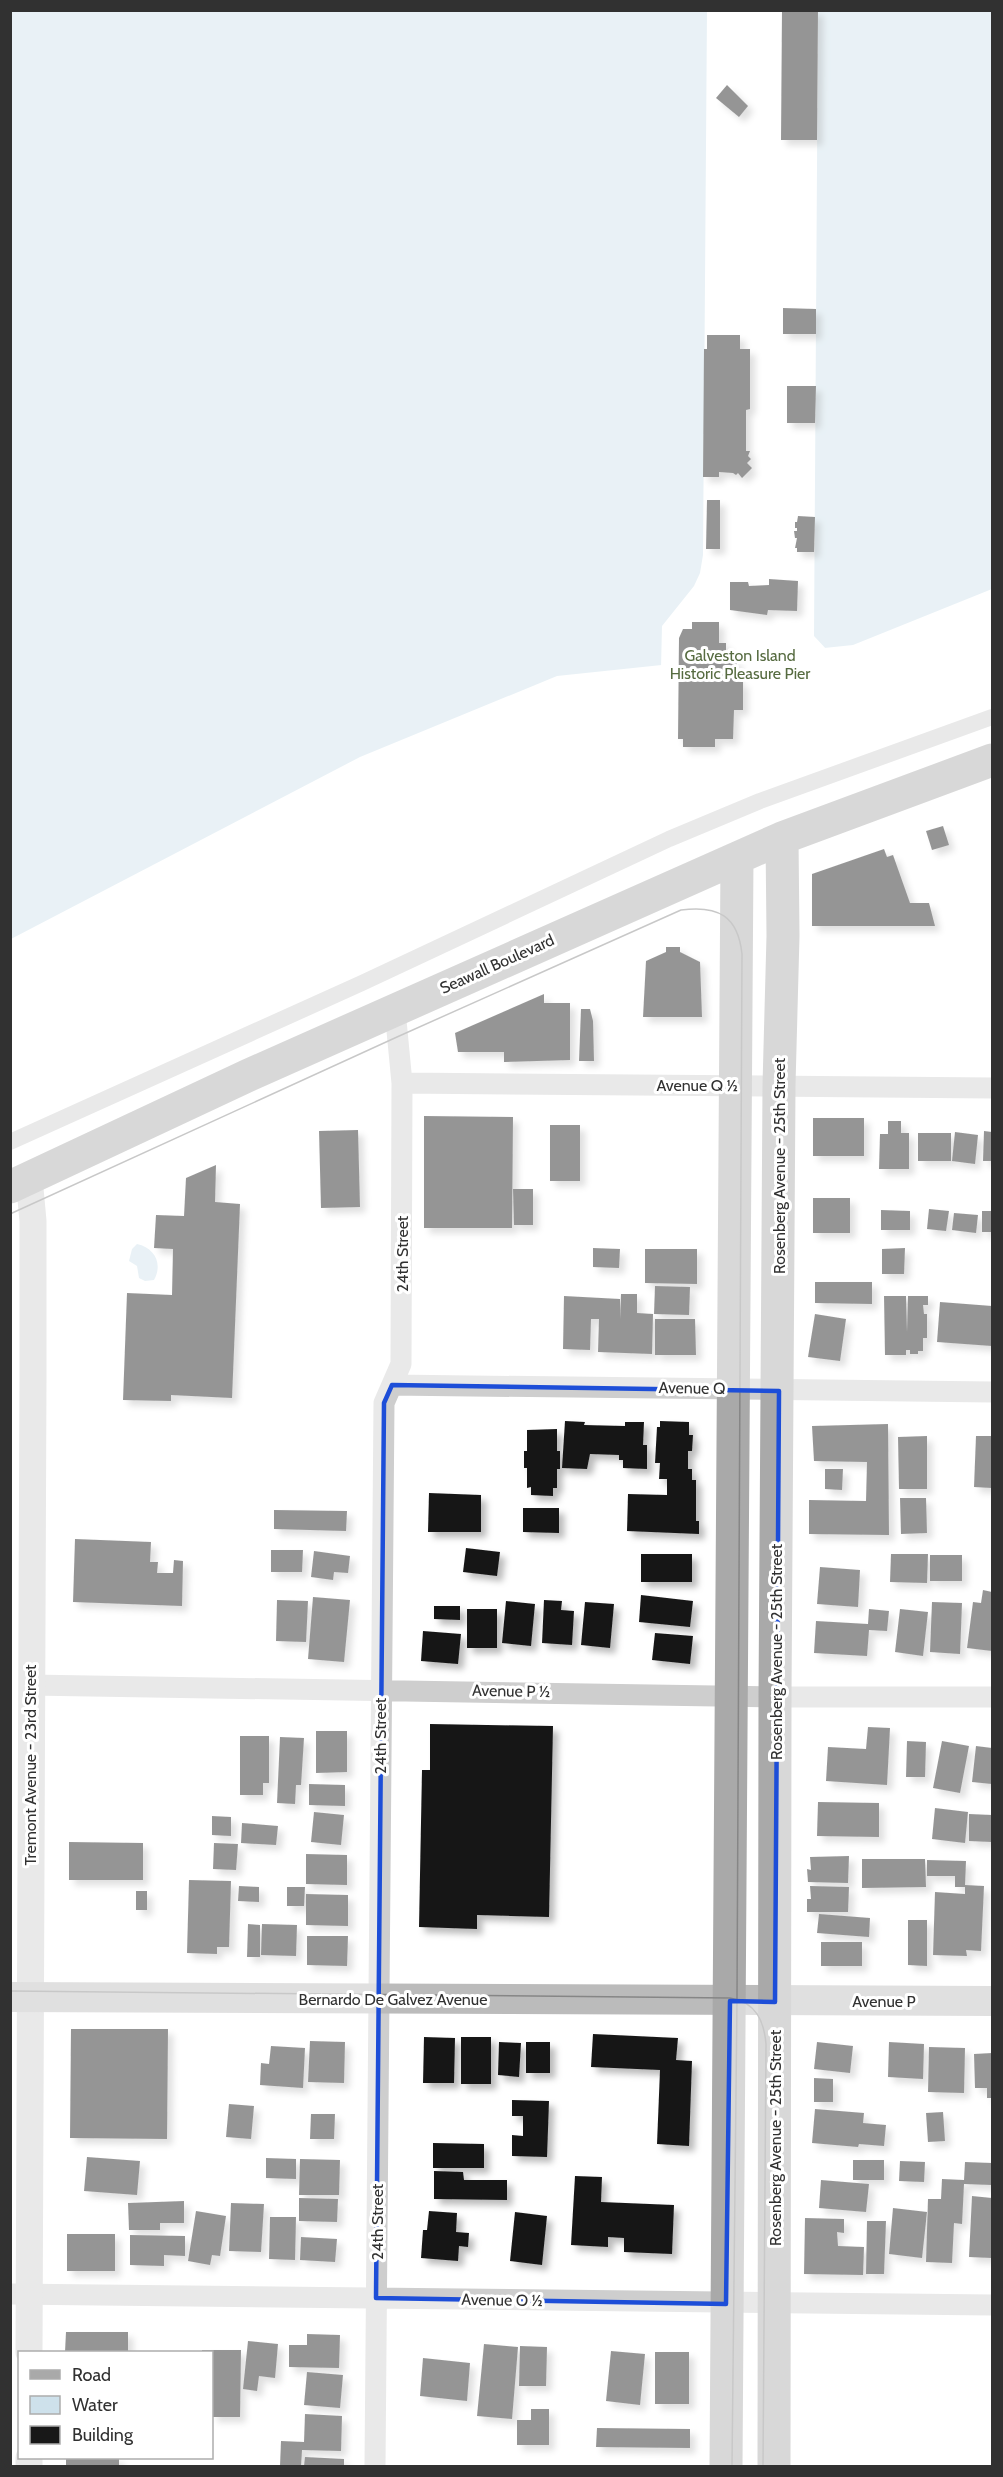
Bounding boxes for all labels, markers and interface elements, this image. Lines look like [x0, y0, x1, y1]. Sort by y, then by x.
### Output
park label: Galveston Island Historic Pleasure Pier [670, 646, 811, 683]
street label: Seawall Boulevard [437, 930, 557, 998]
street label: Rosenberg Avenue - 25th Street [770, 1057, 789, 1274]
street label: Avenue Q ½ [656, 1076, 738, 1095]
street label: 24th Street [393, 1215, 412, 1292]
street label: Avenue Q [659, 1378, 725, 1398]
street label: Rosenberg Avenue - 25th Street [767, 1543, 786, 1760]
street label: Tremont Avenue - 23rd Street [21, 1664, 40, 1866]
street label: Avenue P ½ [472, 1681, 550, 1701]
street label: 24th Street [371, 1697, 390, 1774]
street label: Bernardo De Galvez Avenue [299, 1990, 487, 2009]
street label: Avenue P [852, 1992, 916, 2011]
street label: Rosenberg Avenue - 25th Street [766, 2029, 785, 2246]
street label: 24th Street [368, 2183, 387, 2260]
street label: Avenue O ½ [461, 2290, 543, 2310]
legend [18, 2351, 213, 2459]
text: Road [72, 2364, 111, 2386]
text: Water [72, 2394, 118, 2416]
text: Building [72, 2424, 134, 2446]

